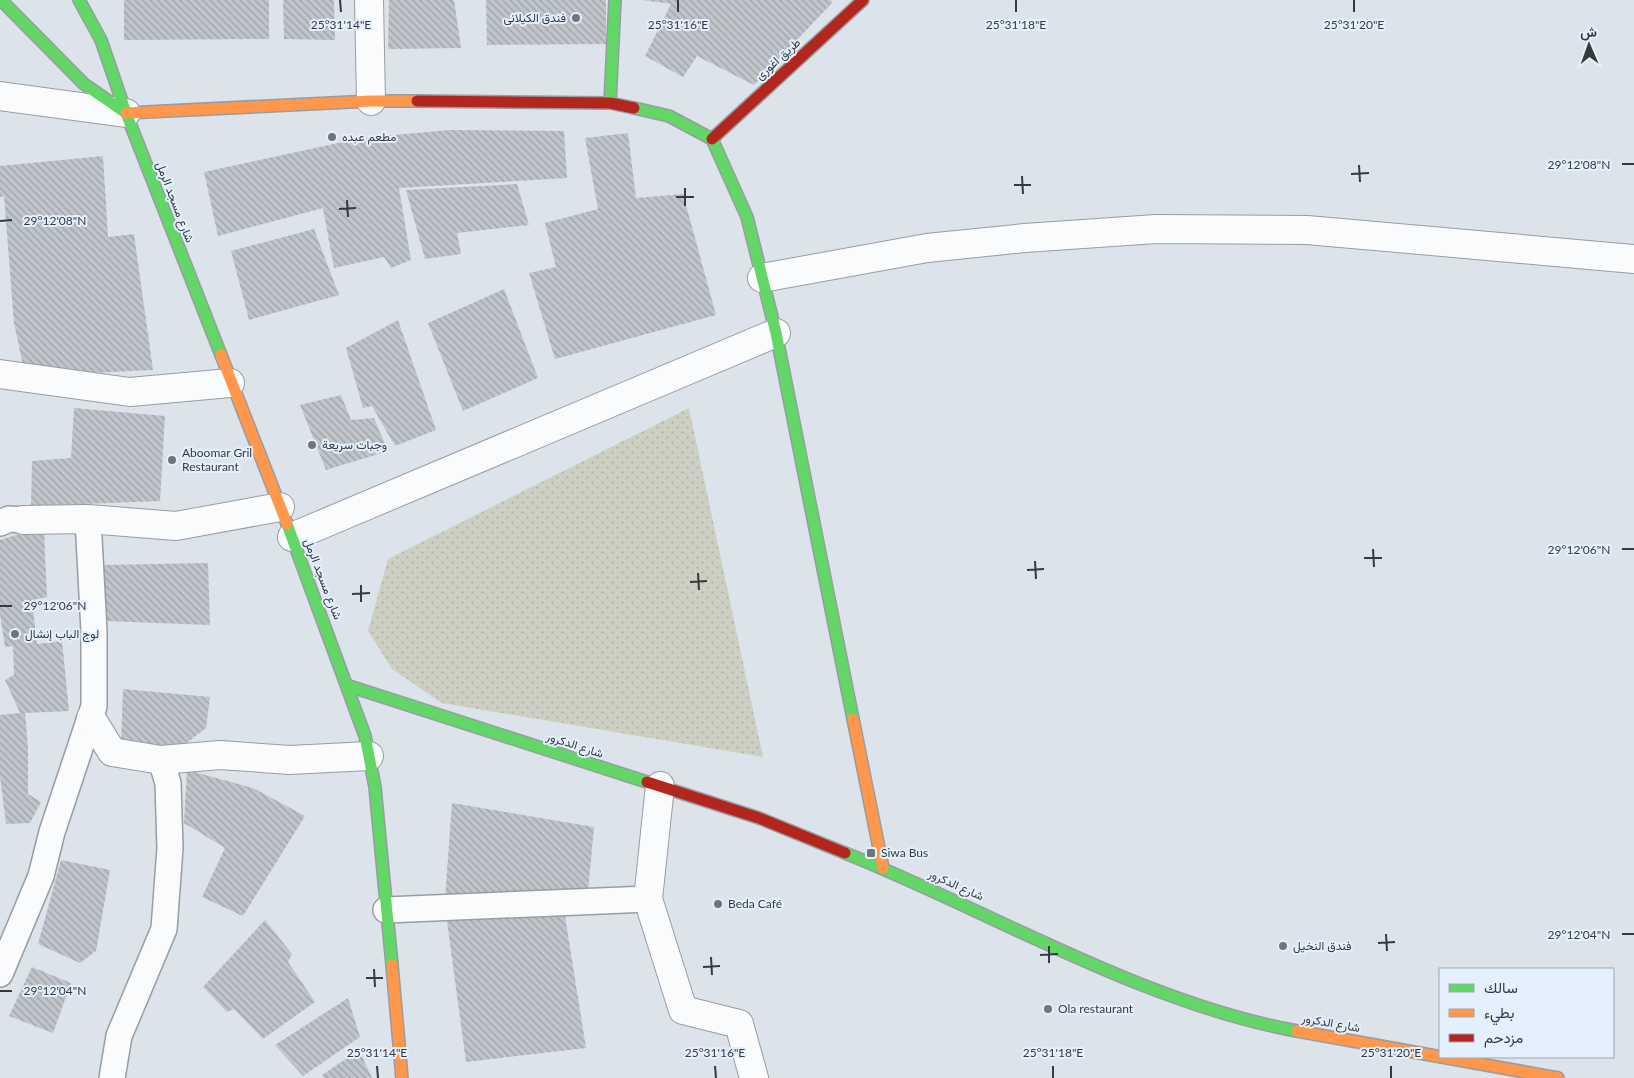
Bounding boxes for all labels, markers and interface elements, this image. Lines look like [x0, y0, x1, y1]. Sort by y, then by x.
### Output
place label: فندق الكيلانى [504, 10, 566, 26]
marker: فندق الكيلانى [570, 12, 582, 24]
text: 25°31'14"E [311, 17, 371, 32]
text: 25°31'16"E [648, 17, 708, 32]
text: 25°31'18"E [986, 17, 1046, 32]
text: 25°31'20"E [1324, 17, 1384, 32]
north arrow [1564, 20, 1614, 70]
text: ش [1580, 23, 1597, 41]
street label: طريق اغورى [752, 34, 804, 84]
place label: مطعم عبده [342, 129, 396, 145]
marker: مطعم عبده [326, 131, 338, 143]
text: 29°12'08"N [1548, 157, 1610, 172]
street label: شارع مسجد الرمل [151, 159, 198, 245]
text: 29°12'08"N [24, 213, 86, 228]
place label: وجبات سريعة [322, 437, 387, 453]
marker: وجبات سريعة [306, 439, 318, 451]
place label: Aboomar Gril Restaurant [182, 445, 252, 474]
marker: Aboomar Gril Restaurant [166, 454, 178, 466]
street label: شارع مسجد الرمل [299, 536, 346, 622]
text: 29°12'06"N [1548, 542, 1610, 557]
text: 29°12'06"N [24, 598, 86, 613]
place label: لوج الباب إنشال [25, 626, 99, 643]
marker: لوج الباب إنشال [9, 628, 21, 640]
street label: شارع الدكرور [543, 728, 605, 763]
place label: Siwa Bus [881, 845, 928, 860]
marker: Siwa Bus [865, 847, 877, 859]
street label: شارع الدكرور [925, 865, 986, 905]
place label: Beda Café [728, 896, 782, 911]
marker: Beda Café [712, 898, 724, 910]
text: 29°12'04"N [1548, 927, 1610, 942]
place label: فندق النخيل [1293, 938, 1352, 954]
marker: فندق النخيل [1277, 940, 1289, 952]
legend [1439, 968, 1614, 1058]
text: سالك [1484, 978, 1518, 996]
text: 29°12'04"N [24, 983, 86, 998]
place label: Ola restaurant [1058, 1001, 1134, 1016]
marker: Ola restaurant [1042, 1003, 1054, 1015]
text: بطيء [1484, 1003, 1514, 1026]
street label: شارع الدكرور [1299, 1010, 1361, 1037]
text: مزدحم [1484, 1028, 1523, 1048]
text: 25°31'14"E [347, 1045, 407, 1060]
text: 25°31'16"E [685, 1045, 745, 1060]
text: 25°31'18"E [1023, 1045, 1083, 1060]
text: 25°31'20"E [1361, 1045, 1421, 1060]

